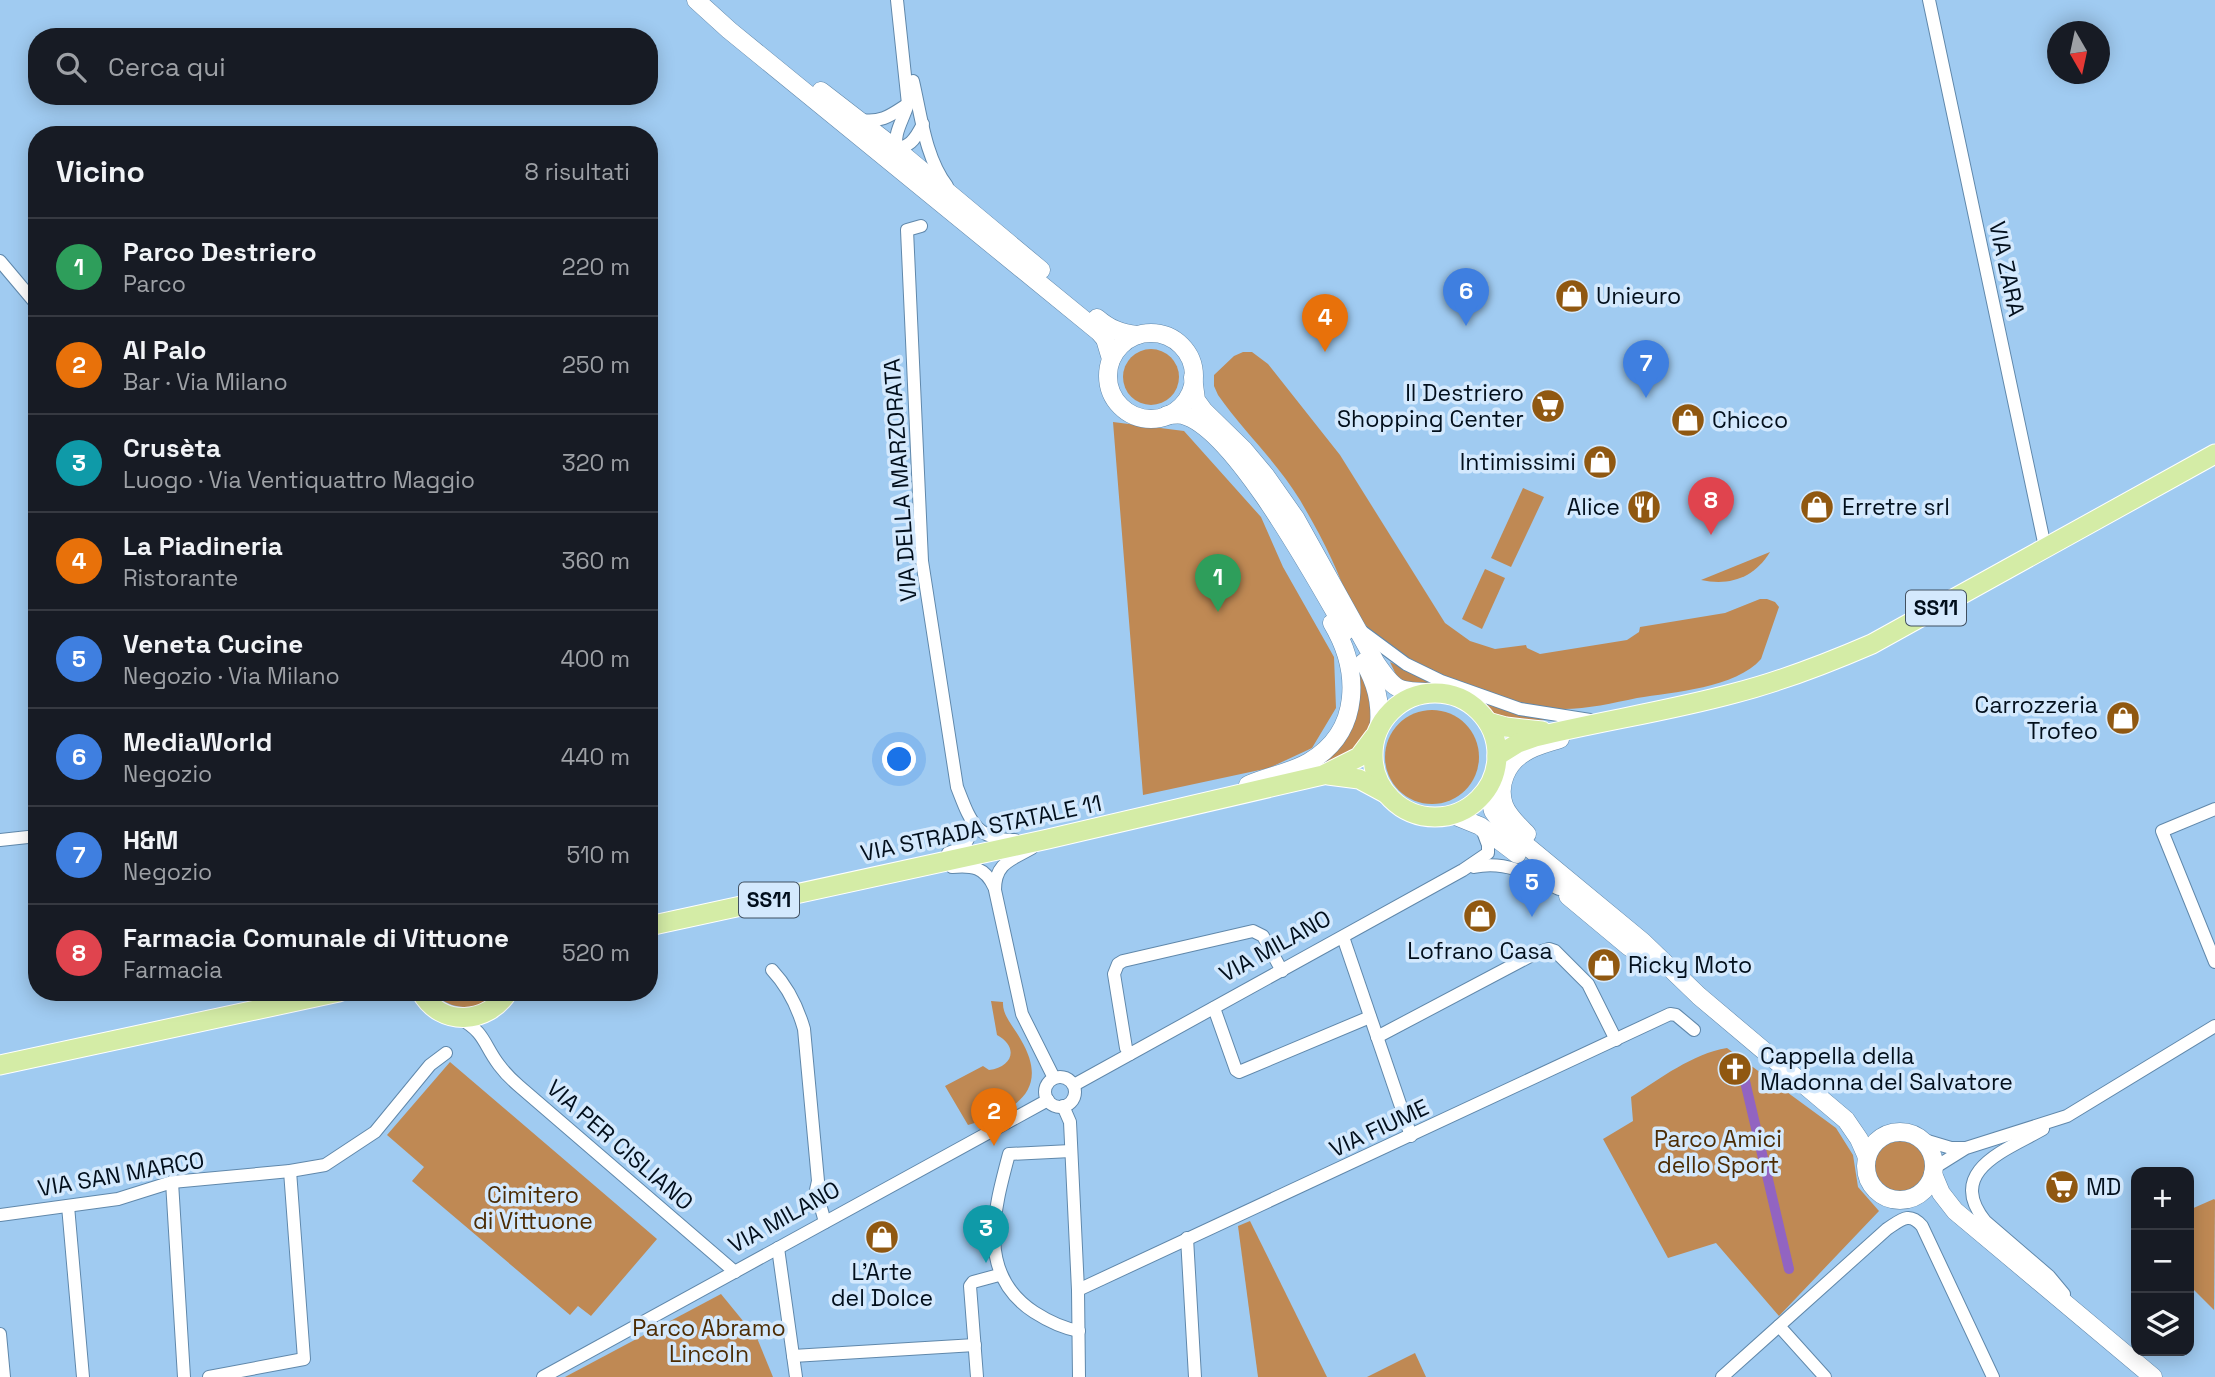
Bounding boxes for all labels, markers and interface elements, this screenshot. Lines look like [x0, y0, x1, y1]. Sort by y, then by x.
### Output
north arrow [2047, 21, 2110, 84]
search box [28, 28, 658, 105]
icon: search [52, 48, 90, 86]
text: Cerca qui [108, 50, 226, 84]
text: Vicino [56, 152, 145, 191]
text: 8 risultati [524, 157, 630, 187]
street label: VIA ZARA [1982, 219, 2032, 319]
text: Parco Destriero [123, 235, 317, 269]
text: 1 [74, 252, 84, 282]
text: 220 m [562, 252, 630, 282]
pin: 6 [1443, 268, 1489, 326]
text: Parco [123, 269, 186, 299]
shop icon: Unieuro [1553, 277, 1591, 315]
place label: Unieuro [1596, 281, 1681, 311]
pin: 4 [1302, 294, 1348, 352]
text: Al Palo [123, 333, 206, 367]
pin: 7 [1623, 340, 1669, 398]
text: 2 [72, 350, 86, 380]
text: 250 m [562, 350, 630, 380]
street label: VIA DELLA MARZORATA [877, 357, 923, 603]
text: Bar · Via Milano [123, 367, 288, 397]
place label: Il Destriero Shopping Center [1337, 378, 1524, 434]
supermarket icon: Il Destriero Shopping Center [1529, 387, 1567, 425]
shop icon: Chicco [1669, 401, 1707, 439]
place label: Chicco [1712, 405, 1788, 435]
text: Crusèta [123, 431, 221, 465]
shop icon: Intimissimi [1581, 443, 1619, 481]
place label: Intimissimi [1460, 447, 1576, 477]
text: 3 [72, 448, 86, 478]
text: 320 m [562, 448, 630, 478]
text: Luogo · Via Ventiquattro Maggio [123, 465, 475, 495]
pin: 8 [1688, 477, 1734, 535]
restaurant icon: Alice [1625, 488, 1663, 526]
shop icon: Erretre srl [1798, 488, 1836, 526]
place label: Alice [1567, 492, 1620, 522]
place label: Erretre srl [1842, 492, 1950, 522]
text: La Piadineria [123, 529, 283, 563]
text: 4 [72, 546, 86, 576]
text: 360 m [562, 546, 630, 576]
pin: 1 [1195, 554, 1241, 612]
text: Ristorante [123, 563, 238, 593]
road number: SS11 [1906, 590, 1966, 626]
text: Veneta Cucine [123, 627, 303, 661]
text: 5 [72, 644, 86, 674]
text: 400 m [560, 644, 630, 674]
text: Negozio · Via Milano [123, 661, 340, 691]
place label: Carrozzeria Trofeo [1975, 690, 2098, 746]
shop icon: Carrozzeria Trofeo [2104, 699, 2142, 737]
text: MediaWorld [123, 725, 272, 759]
text: 6 [72, 742, 86, 772]
text: 440 m [561, 742, 630, 772]
your location [882, 742, 916, 776]
text: Negozio [123, 759, 212, 789]
street label: VIA STRADA STATALE 11 [858, 788, 1104, 868]
text: H&M [123, 823, 178, 857]
text: 7 [73, 840, 85, 870]
text: 510 m [567, 840, 630, 870]
text: Negozio [123, 857, 212, 887]
pin: 5 [1509, 859, 1555, 917]
road number: SS11 [739, 883, 799, 918]
shop icon: Lofrano Casa [1461, 897, 1499, 935]
street label: VIA MILANO [1214, 903, 1336, 989]
text: Farmacia Comunale di Vittuone [123, 921, 509, 955]
place label: Lofrano Casa [1407, 936, 1553, 966]
text: 8 [72, 938, 86, 968]
text: 520 m [562, 938, 630, 968]
shop icon: Ricky Moto [1585, 946, 1623, 984]
place label: Ricky Moto [1628, 950, 1752, 980]
text: Farmacia [123, 955, 222, 985]
place label: Cappella della Madonna del Salvatore [1760, 1041, 2013, 1097]
church icon: Cappella della Madonna del Salvatore [1716, 1050, 1754, 1088]
street label: VIA PER CISLIANO [540, 1073, 700, 1217]
pin: 2 [971, 1088, 1017, 1146]
street label: VIA FIUME [1325, 1092, 1433, 1164]
park label: Parco Amici dello Sport [1654, 1124, 1782, 1180]
street label: VIA SAN MARCO [35, 1145, 207, 1203]
map controls [2131, 1167, 2194, 1356]
button: + [2131, 1167, 2194, 1230]
supermarket icon: MD [2043, 1168, 2081, 1206]
place label: MD [2086, 1172, 2121, 1202]
street label: VIA MILANO [723, 1174, 845, 1260]
park label: Cimitero di Vittuone [473, 1180, 593, 1236]
pin: 3 [963, 1205, 1009, 1263]
shop icon: L'Arte del Dolce [863, 1218, 901, 1256]
button: − [2131, 1230, 2194, 1293]
place label: L'Arte del Dolce [831, 1257, 933, 1313]
button: layers [2131, 1293, 2194, 1356]
park label: Parco Abramo Lincoln [632, 1313, 786, 1369]

